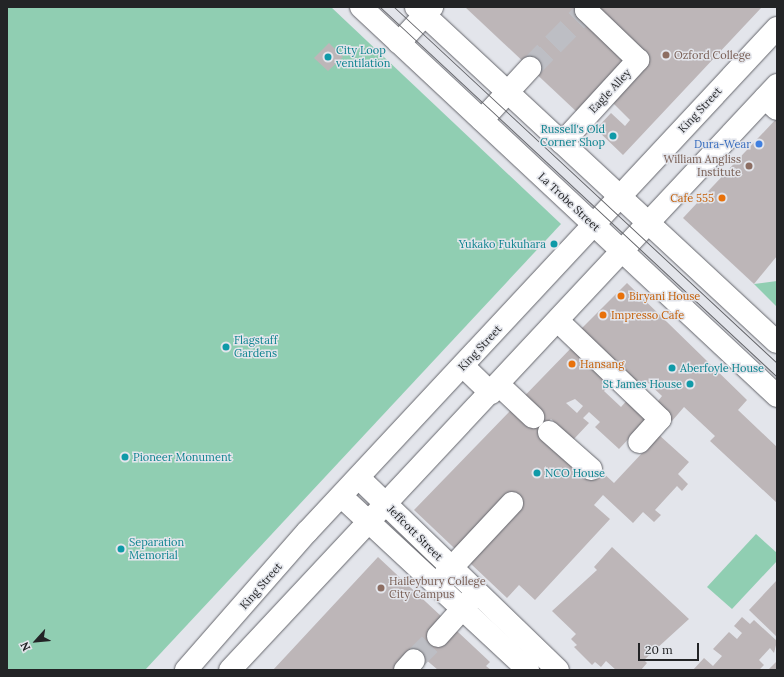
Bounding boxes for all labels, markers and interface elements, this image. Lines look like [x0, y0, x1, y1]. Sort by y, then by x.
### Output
place label: City Loop ventilation [336, 44, 390, 70]
place label: Ozford College [674, 48, 751, 62]
marker: Ozford College [661, 50, 671, 60]
marker: City Loop ventilation [323, 52, 333, 62]
street label: Eagle Alley [586, 66, 634, 116]
street label: King Street [676, 84, 724, 136]
place label: Russell's Old Corner Shop [540, 123, 605, 149]
marker: Russell's Old Corner Shop [608, 131, 618, 141]
place label: Dura-Wear [694, 137, 751, 151]
marker: Dura-Wear [754, 139, 764, 149]
place label: William Angliss Institute [663, 153, 741, 179]
marker: William Angliss Institute [744, 161, 754, 171]
street label: La Trobe Street [535, 170, 603, 234]
place label: Cafe 555 [670, 191, 714, 205]
marker: Cafe 555 [717, 193, 727, 203]
place label: Yukako Fukuhara [459, 237, 546, 251]
marker: Yukako Fukuhara [549, 239, 559, 249]
place label: Biryani House [629, 289, 700, 303]
marker: Biryani House [616, 291, 626, 301]
place label: Impresso Cafe [611, 308, 684, 322]
marker: Impresso Cafe [598, 310, 608, 320]
street label: King Street [456, 322, 504, 374]
place label: Flagstaff Gardens [234, 334, 277, 360]
marker: Flagstaff Gardens [221, 342, 231, 352]
place label: Hansang [580, 357, 624, 371]
marker: Hansang [567, 359, 577, 369]
place label: Aberfoyle House [680, 361, 764, 375]
marker: Aberfoyle House [667, 363, 677, 373]
place label: St James House [603, 377, 682, 391]
marker: St James House [685, 379, 695, 389]
place label: Pioneer Monument [133, 450, 232, 464]
marker: Pioneer Monument [120, 452, 130, 462]
place label: NCO House [545, 466, 605, 480]
marker: NCO House [532, 468, 542, 478]
street label: Jeffcott Street [385, 503, 445, 563]
place label: Separation Memorial [129, 536, 184, 562]
marker: Separation Memorial [116, 544, 126, 554]
street label: King Street [237, 560, 285, 612]
place label: Haileybury College City Campus [389, 575, 486, 601]
marker: Haileybury College City Campus [376, 583, 386, 593]
north arrow [16, 621, 56, 661]
scale bar [640, 635, 701, 661]
text: N [17, 639, 33, 653]
text: 20 m [645, 642, 673, 657]

